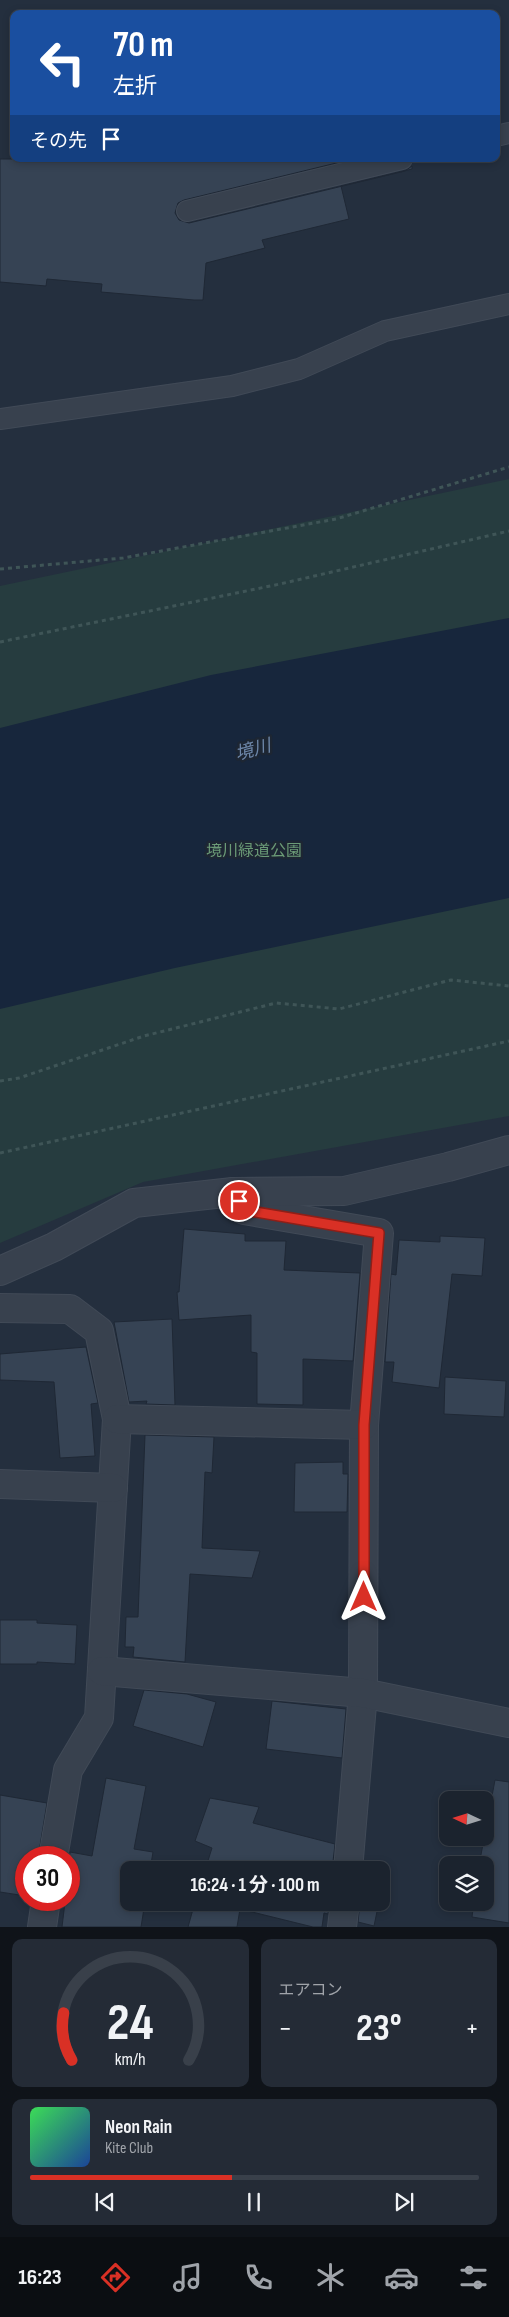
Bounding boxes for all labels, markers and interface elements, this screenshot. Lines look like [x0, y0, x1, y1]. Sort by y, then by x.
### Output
text: 70 m [113, 24, 173, 67]
icon: left [30, 30, 95, 95]
text: 左折 [113, 73, 157, 100]
icon: arrive [97, 125, 125, 153]
text: その先 [30, 130, 87, 153]
water label: 境川 [233, 735, 275, 765]
park label: 境川緑道公園 [206, 842, 302, 861]
pin [218, 1180, 260, 1222]
icon: arrive [225, 1187, 253, 1215]
position arrow [337, 1570, 389, 1622]
north arrow [439, 1791, 494, 1846]
map controls [439, 1791, 494, 1911]
speed limit sign: 30 [15, 1846, 80, 1911]
button: layers [439, 1856, 494, 1911]
text: 16:24 · 1 分 · 100 m [190, 1874, 320, 1897]
text: エアコン [279, 1981, 343, 2000]
text: 24 [107, 1992, 154, 2055]
text: 23° [356, 2006, 402, 2051]
text: − [279, 2012, 292, 2045]
text: + [465, 2012, 479, 2045]
text: km/h [115, 2049, 146, 2070]
text: Neon Rain [105, 2116, 172, 2139]
text: Kite Club [105, 2139, 153, 2158]
icon: previous [91, 2188, 119, 2216]
icon: pause [240, 2188, 268, 2216]
icon: next [390, 2188, 418, 2216]
icon: directions [98, 2260, 133, 2295]
icon: music [170, 2260, 205, 2295]
icon: phone [241, 2260, 276, 2295]
icon: climate [313, 2260, 348, 2295]
icon: car [384, 2260, 419, 2295]
icon: filters [456, 2260, 491, 2295]
text: 16:23 [18, 2264, 62, 2291]

